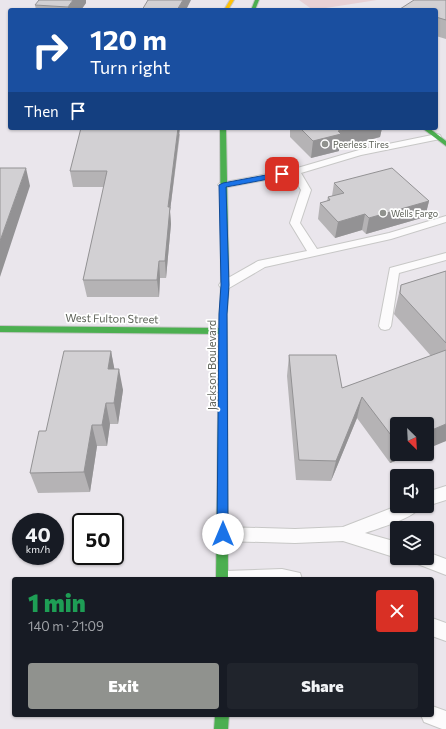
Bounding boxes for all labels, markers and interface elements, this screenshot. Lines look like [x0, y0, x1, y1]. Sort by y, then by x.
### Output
text: 120 m [90, 22, 167, 56]
icon: right [24, 24, 76, 76]
text: Turn right [90, 56, 170, 78]
icon: arrive [67, 100, 89, 122]
text: Then [24, 102, 59, 120]
marker: Peerless Tires [320, 139, 330, 149]
place label: Peerless Tires [333, 139, 389, 150]
pin [265, 157, 299, 191]
icon: arrive [271, 163, 293, 185]
marker: Wells Fargo [378, 208, 388, 218]
place label: Wells Fargo [391, 208, 438, 219]
street label: West Fulton Street [65, 311, 159, 325]
street label: Jackson Boulevard [205, 320, 219, 410]
north arrow [390, 417, 434, 461]
map controls [390, 417, 434, 565]
button: sound [390, 469, 434, 513]
speed limit sign: 50 [72, 513, 124, 565]
position arrow [202, 513, 244, 555]
button: layers [390, 521, 434, 565]
text: 40 [25, 522, 51, 546]
text: km/h [26, 543, 50, 555]
text: 1 min [28, 588, 86, 617]
button: close [376, 590, 418, 632]
text: 140 m · 21:09 [28, 618, 104, 634]
button: Exit [28, 663, 219, 709]
button: Share [227, 663, 418, 709]

